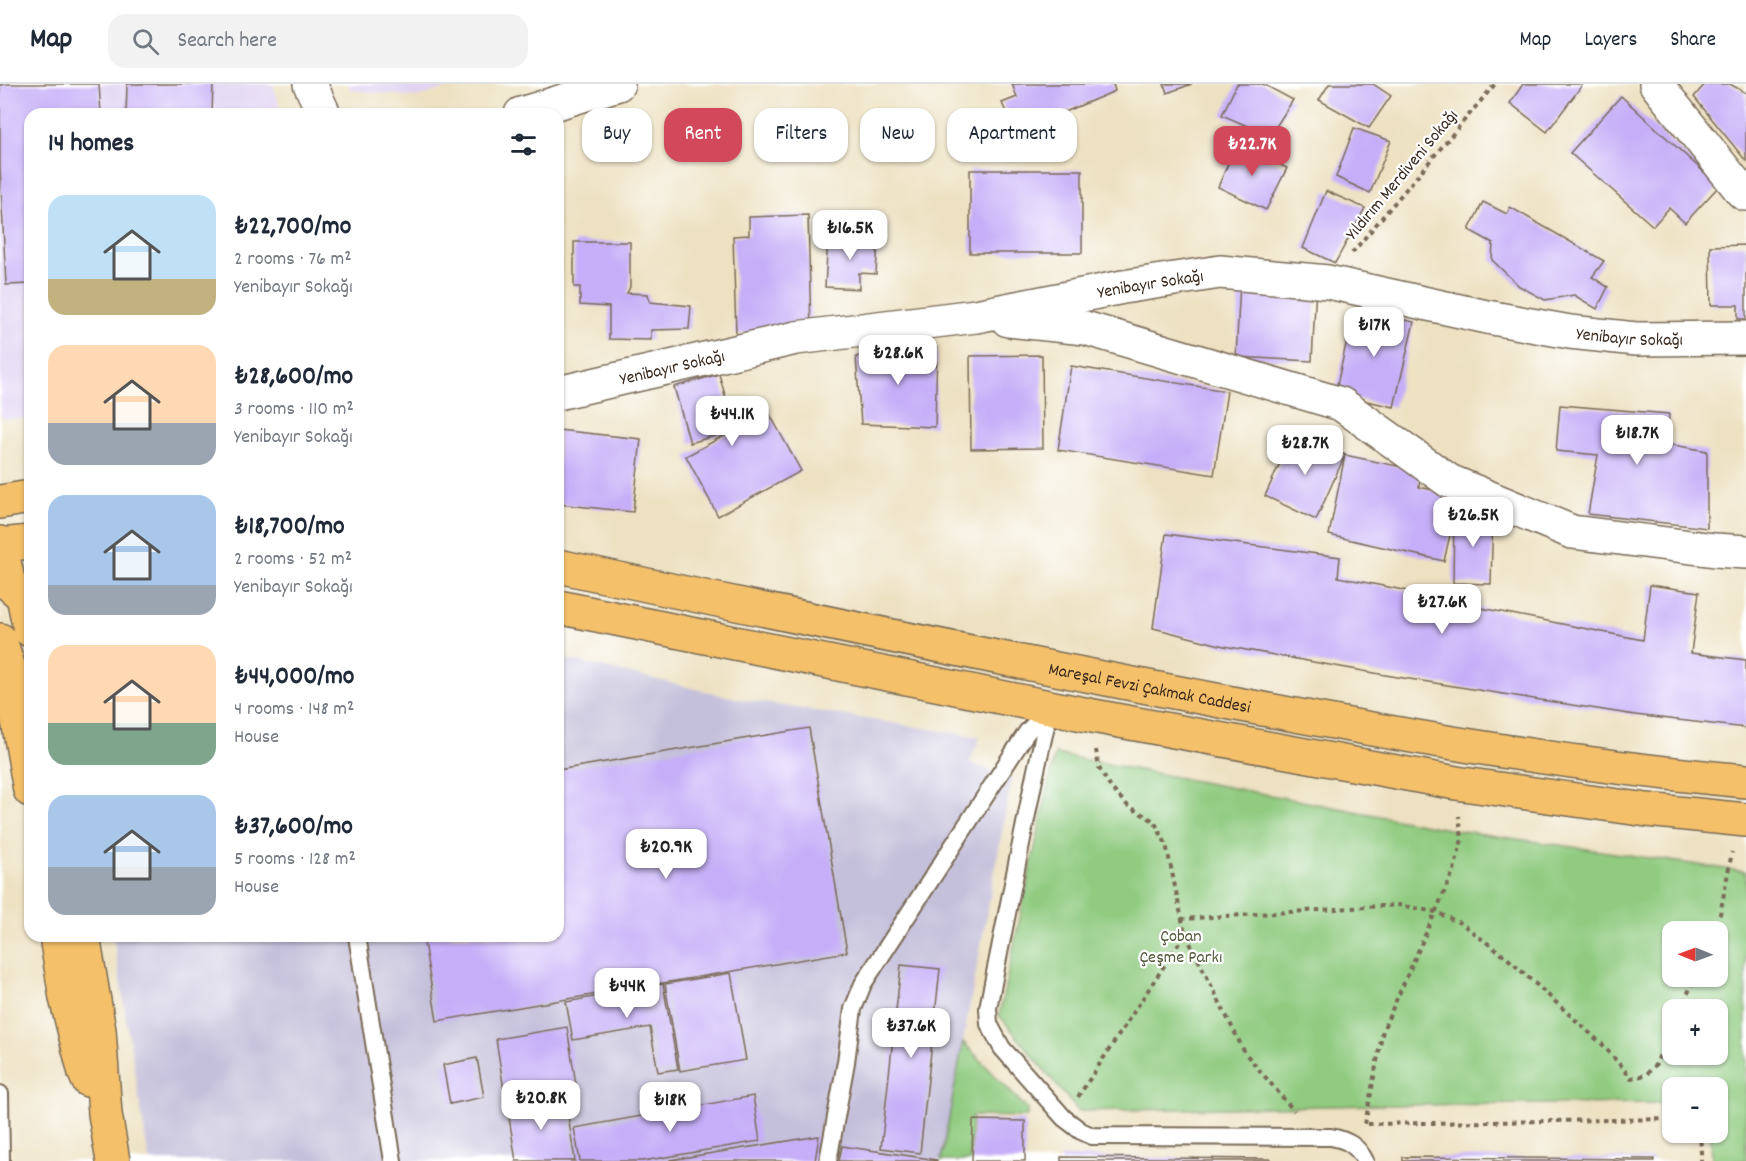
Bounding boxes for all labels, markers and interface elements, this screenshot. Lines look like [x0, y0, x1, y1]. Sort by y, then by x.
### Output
search box [108, 14, 528, 68]
text: Map [30, 21, 72, 61]
icon: search [129, 25, 162, 58]
text: Search here [177, 26, 277, 57]
text: Map [1520, 26, 1551, 56]
text: Layers [1584, 26, 1637, 56]
text: Share [1670, 26, 1716, 56]
street label: Yıldırım Merdiveni Sokağı [1341, 105, 1465, 246]
chip: Buy [582, 108, 652, 162]
chip: Rent [664, 108, 742, 162]
chip: Filters [754, 108, 848, 162]
chip: New [860, 108, 935, 162]
chip: Apartment [947, 108, 1077, 162]
text: 14 homes [48, 126, 134, 163]
pin: ₺22.7K [1203, 126, 1301, 177]
icon: filters [507, 128, 540, 161]
text: ₺22.7K [1228, 131, 1276, 159]
text: ₺22,700/mo [234, 209, 351, 246]
pin: ₺16.5K [801, 210, 899, 261]
text: ₺16.5K [826, 215, 874, 243]
icon: home [96, 219, 168, 291]
text: 2 rooms · 76 m² [234, 246, 352, 274]
street label: Yenibayır Sokağı [1096, 265, 1205, 307]
text: Yenibayır Sokağı [234, 274, 353, 302]
pin: ₺17K [1338, 307, 1410, 358]
text: ₺17K [1358, 312, 1390, 340]
street label: Yenibayır Sokağı [1575, 323, 1683, 354]
pin: ₺28.6K [849, 335, 947, 386]
text: ₺28.6K [873, 340, 923, 368]
street label: Yenibayır Sokağı [618, 345, 727, 393]
text: ₺28,600/mo [234, 359, 353, 396]
icon: home [96, 369, 168, 441]
text: 3 rooms · 110 m² [234, 396, 354, 424]
pin: ₺44.1K [683, 396, 781, 447]
text: ₺44.1K [710, 401, 754, 429]
pin: ₺18.7K [1588, 415, 1686, 466]
text: ₺18.7K [1615, 420, 1659, 448]
text: Yenibayır Sokağı [234, 424, 353, 452]
pin: ₺28.7K [1256, 425, 1354, 476]
text: ₺28.7K [1281, 430, 1329, 458]
pin: ₺26.5K [1424, 497, 1522, 548]
text: ₺26.5K [1447, 502, 1499, 530]
text: ₺18,700/mo [234, 509, 345, 546]
icon: home [96, 519, 168, 591]
text: 2 rooms · 52 m² [234, 546, 352, 574]
text: Yenibayır Sokağı [234, 574, 353, 602]
pin: ₺27.6K [1393, 584, 1491, 635]
text: ₺27.6K [1417, 589, 1467, 617]
street label: Mareşal Fevzi Çakmak Caddesi [1046, 658, 1253, 721]
text: ₺44,000/mo [234, 659, 354, 696]
icon: home [96, 669, 168, 741]
text: 4 rooms · 148 m² [234, 696, 354, 724]
text: House [234, 724, 279, 752]
text: ₺37,600/mo [234, 809, 353, 846]
icon: home [96, 819, 168, 891]
pin: ₺20.9K [617, 829, 715, 880]
text: ₺20.9K [640, 834, 692, 862]
text: 5 rooms · 128 m² [234, 846, 356, 874]
text: House [234, 874, 279, 902]
north arrow [1662, 921, 1728, 987]
map controls [1662, 921, 1728, 1143]
park label: Çoban Çeşme Parkı [1140, 925, 1222, 971]
pin: ₺44K [591, 968, 663, 1019]
text: ₺44K [609, 973, 645, 1001]
button: + [1662, 999, 1728, 1065]
pin: ₺37.6K [862, 1008, 960, 1059]
text: ₺37.6K [886, 1013, 936, 1041]
button: − [1662, 1077, 1728, 1143]
pin: ₺20.8K [492, 1080, 590, 1131]
pin: ₺18K [634, 1082, 706, 1133]
text: ₺20.8K [515, 1085, 567, 1113]
text: ₺18K [654, 1087, 686, 1115]

